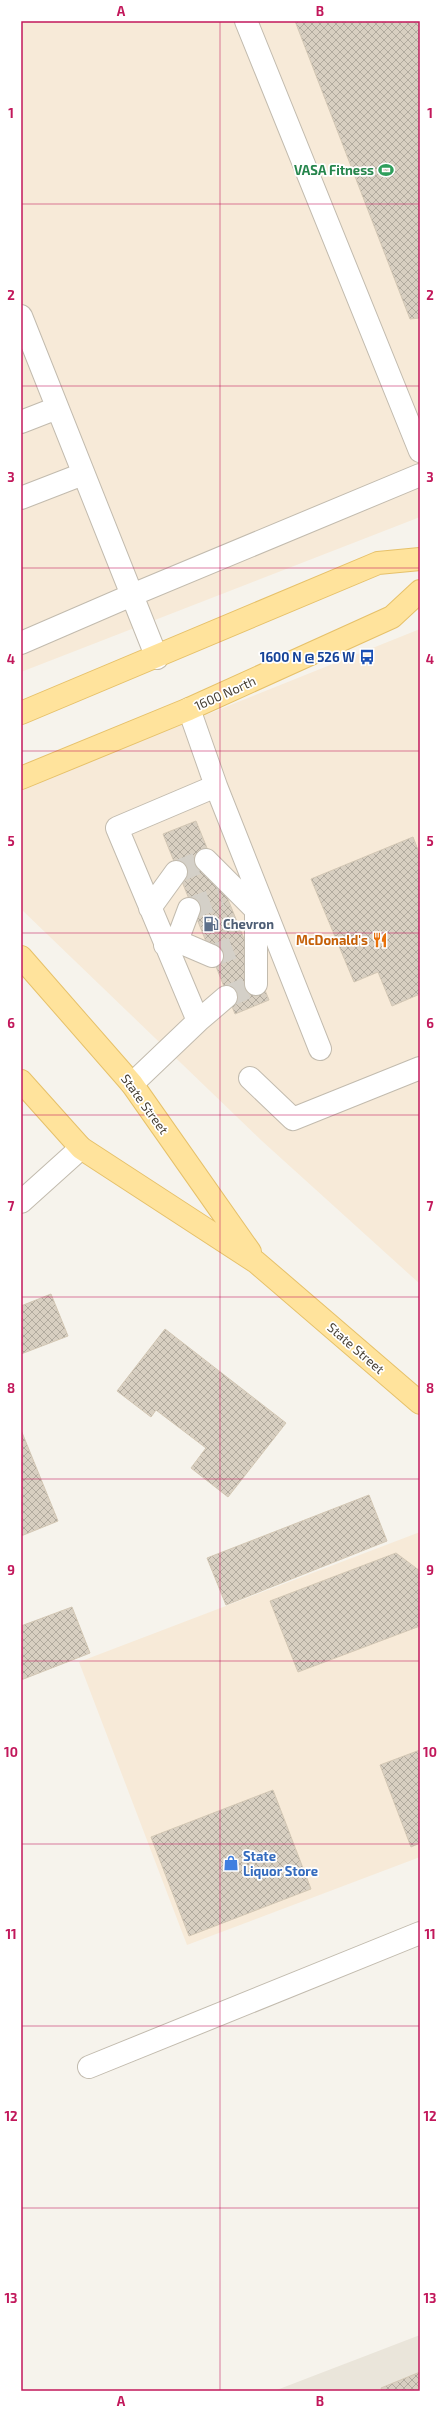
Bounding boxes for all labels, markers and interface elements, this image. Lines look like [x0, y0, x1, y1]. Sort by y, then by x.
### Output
text: A [117, 3, 126, 19]
text: B [316, 3, 324, 19]
text: 1 [8, 105, 14, 121]
text: 1 [427, 105, 433, 121]
sports icon: VASA Fitness [377, 161, 395, 179]
place label: VASA Fitness [294, 162, 374, 178]
text: 2 [7, 287, 15, 303]
text: 2 [426, 287, 434, 303]
text: 3 [7, 469, 15, 485]
text: 3 [426, 469, 434, 485]
bus stop icon: 1600 N @ 526 W [358, 648, 376, 666]
place label: 1600 N @ 526 W [260, 649, 355, 665]
text: 4 [7, 651, 15, 667]
text: 4 [426, 651, 434, 667]
street label: 1600 North [192, 672, 258, 714]
text: 5 [7, 833, 15, 849]
text: 5 [426, 833, 434, 849]
fuel station icon: Chevron [202, 915, 220, 933]
place label: Chevron [223, 916, 274, 932]
restaurant icon: McDonald's [371, 931, 389, 949]
place label: McDonald's [296, 932, 368, 948]
text: 6 [7, 1015, 15, 1031]
text: 6 [426, 1015, 434, 1031]
street label: State Street [118, 1071, 172, 1137]
text: 7 [8, 1198, 15, 1214]
text: 7 [427, 1198, 434, 1214]
street label: State Street [324, 1319, 388, 1377]
text: 8 [7, 1380, 15, 1396]
text: 8 [426, 1380, 434, 1396]
text: 9 [7, 1562, 15, 1578]
text: 9 [426, 1562, 434, 1578]
text: 10 [4, 1744, 18, 1760]
text: 10 [423, 1744, 437, 1760]
place label: State Liquor Store [243, 1848, 318, 1879]
shop icon: State Liquor Store [222, 1854, 240, 1872]
text: 11 [5, 1926, 17, 1942]
text: 11 [424, 1926, 436, 1942]
text: 12 [4, 2108, 18, 2124]
text: 12 [423, 2108, 437, 2124]
text: 13 [5, 2290, 18, 2306]
text: 13 [424, 2290, 437, 2306]
text: A [117, 2393, 126, 2409]
text: B [316, 2393, 324, 2409]

